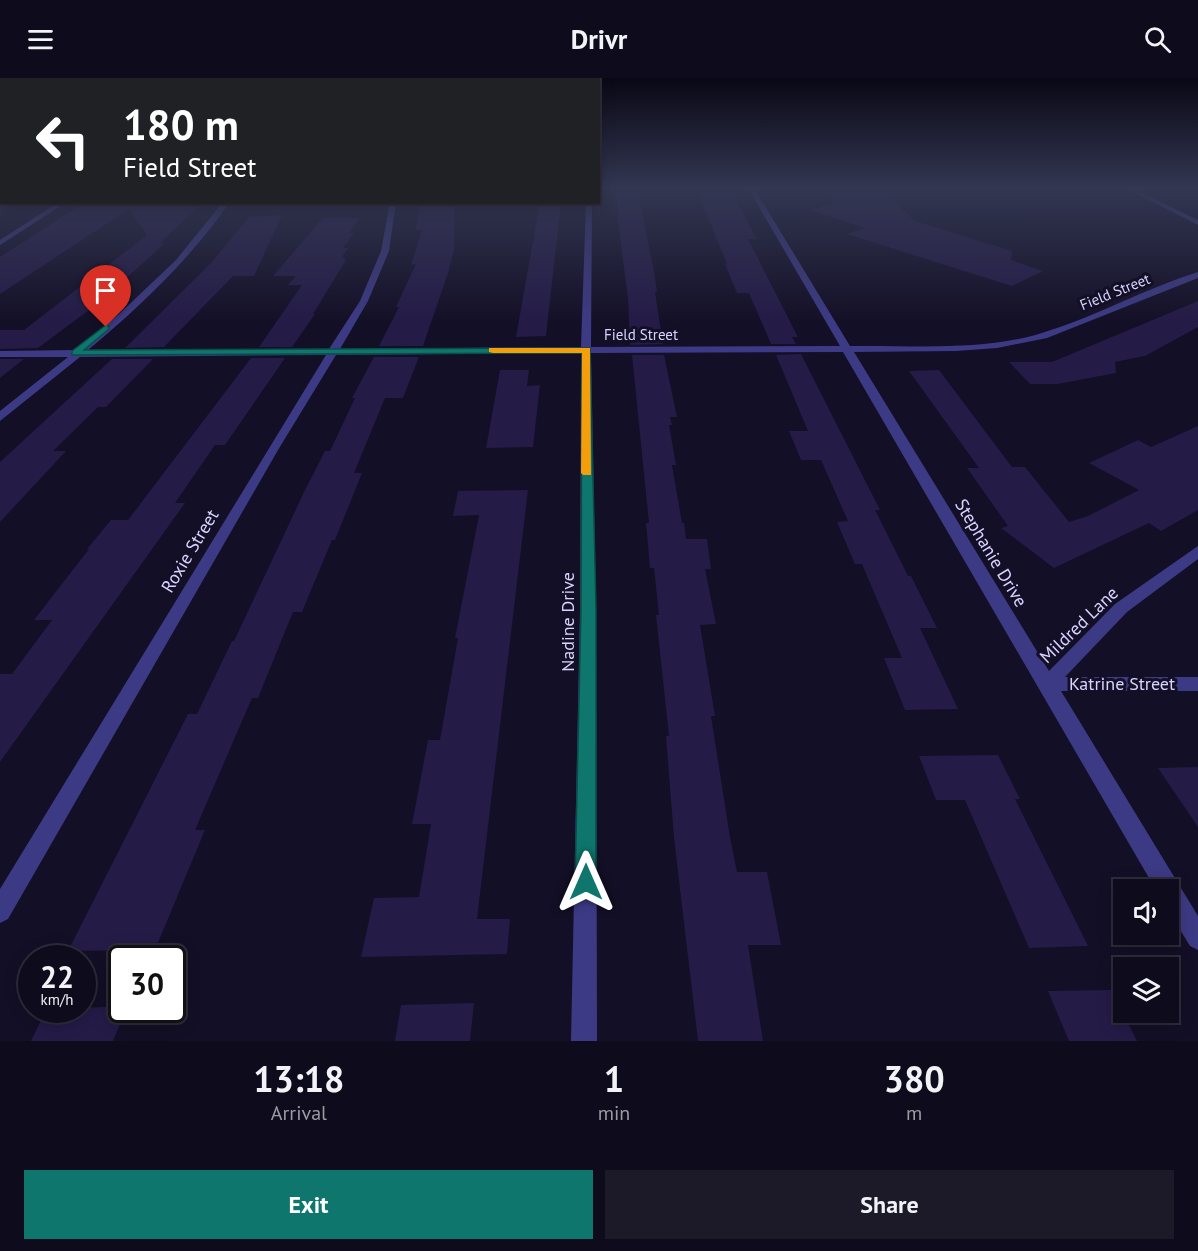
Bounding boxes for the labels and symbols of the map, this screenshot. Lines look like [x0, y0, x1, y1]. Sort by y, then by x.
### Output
pin [80, 265, 131, 327]
street label: Field Street [1077, 269, 1153, 314]
street label: Field Street [604, 325, 678, 344]
street label: Stephanie Drive [950, 494, 1033, 611]
street label: Roxie Street [156, 505, 223, 597]
street label: Nadine Drive [556, 572, 579, 672]
street label: Mildred Lane [1034, 581, 1123, 668]
street label: Katrine Street [1069, 672, 1175, 695]
position arrow [554, 850, 618, 914]
speed limit sign: 30 [108, 945, 186, 1023]

